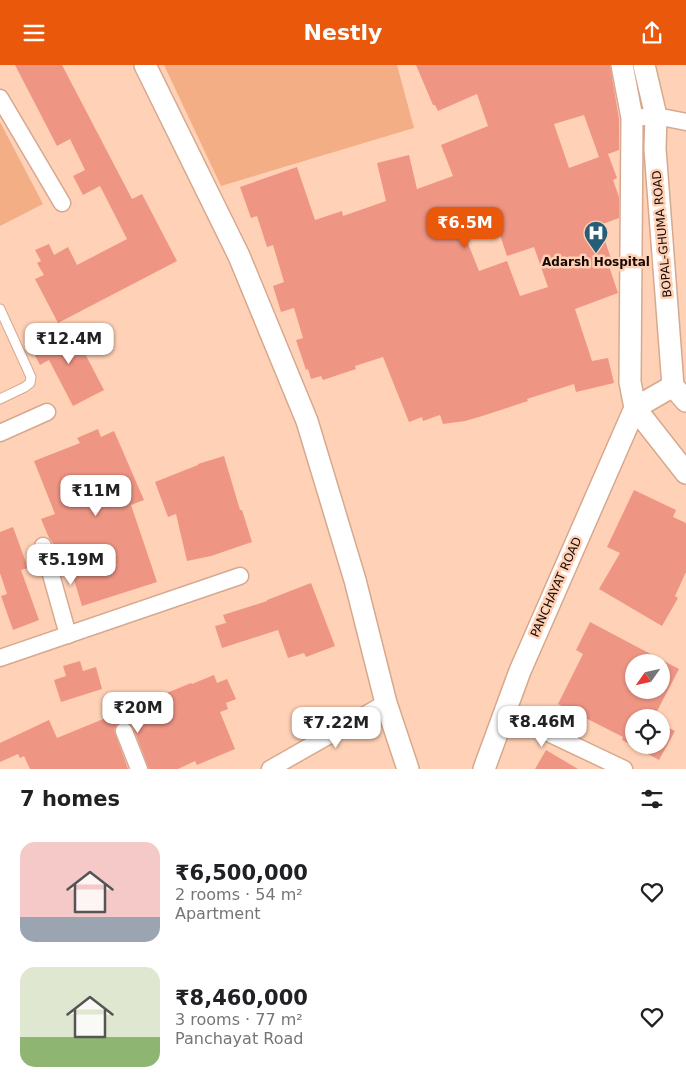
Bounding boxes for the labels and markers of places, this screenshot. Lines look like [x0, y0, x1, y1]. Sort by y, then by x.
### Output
pin: ₹6.5M [430, 207, 500, 249]
hospital icon: Adarsh Hospital [583, 220, 609, 254]
place label: Adarsh Hospital [542, 255, 650, 269]
pin: ₹12.4M [28, 323, 110, 365]
pin: ₹11M [66, 475, 126, 517]
pin: ₹5.19M [30, 543, 112, 586]
pin: ₹20M [108, 691, 168, 734]
pin: ₹8.46M [501, 705, 583, 748]
pin: ₹7.22M [295, 707, 377, 749]

